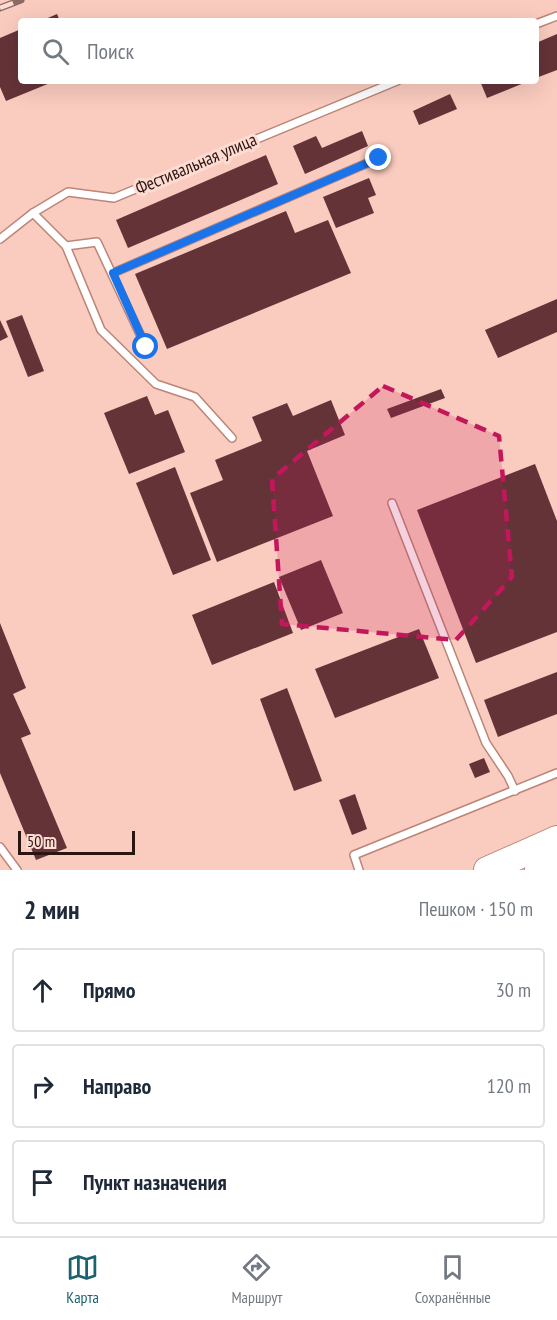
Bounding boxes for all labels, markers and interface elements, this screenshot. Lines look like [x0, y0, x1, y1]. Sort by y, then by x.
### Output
search box [18, 18, 539, 84]
icon: search [39, 35, 72, 68]
text: Поиск [87, 37, 134, 65]
street label: Фестивальная улица [132, 128, 260, 199]
route end [365, 144, 391, 170]
route start [132, 333, 158, 359]
scale bar [18, 828, 135, 856]
text: 50 m [27, 831, 55, 851]
text: 2 мин [24, 893, 79, 926]
text: Пешком · 150 m [419, 896, 533, 922]
icon: ahead [26, 974, 59, 1007]
text: Прямо [83, 976, 136, 1004]
text: 30 m [496, 977, 531, 1003]
icon: right [26, 1070, 59, 1103]
text: Направо [83, 1072, 151, 1100]
text: 120 m [487, 1073, 531, 1099]
icon: arrive [26, 1166, 59, 1199]
text: Пункт назначения [83, 1168, 227, 1196]
tab: Карта [66, 1251, 99, 1307]
tab: Маршрут [231, 1251, 282, 1307]
tab: Сохранённые [415, 1251, 491, 1307]

